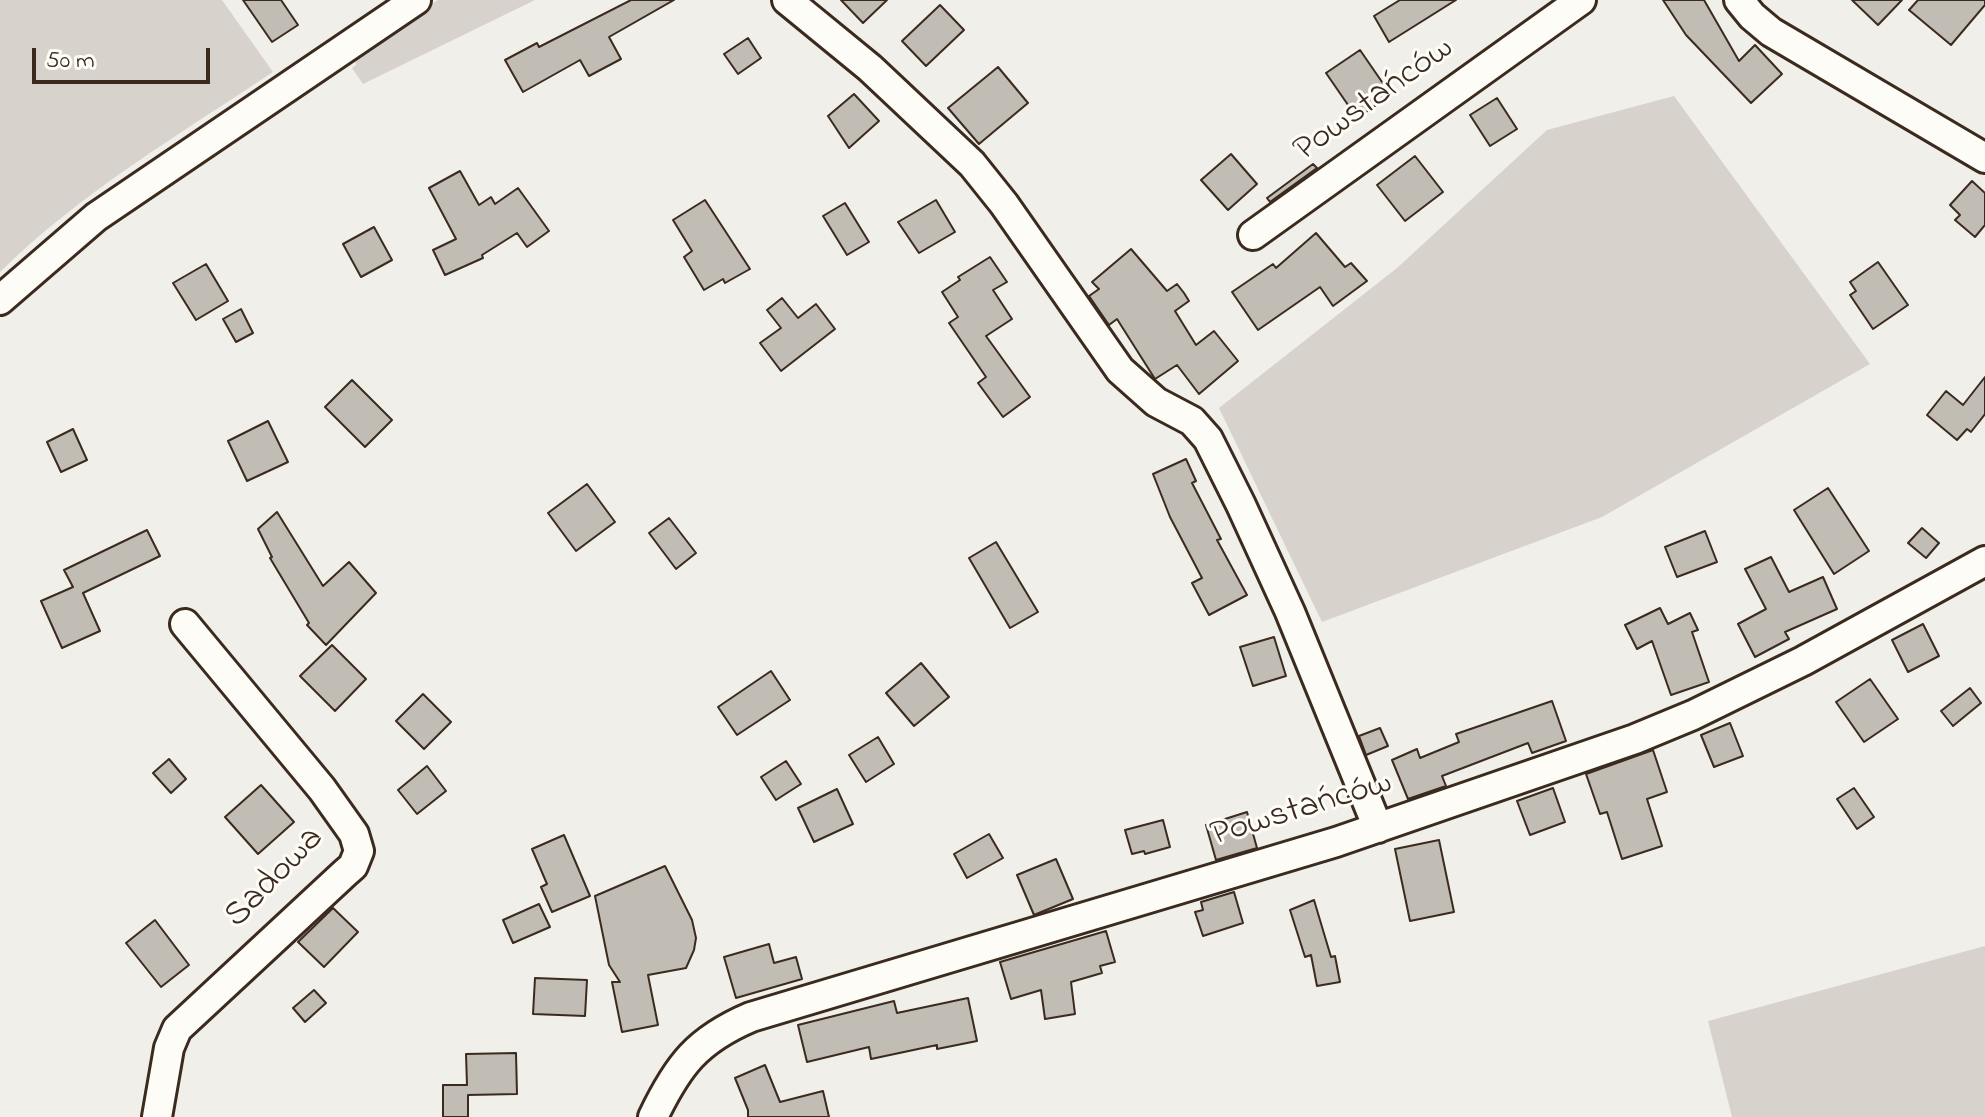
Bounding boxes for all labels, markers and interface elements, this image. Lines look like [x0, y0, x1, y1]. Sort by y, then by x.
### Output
street label: Powstańców [1287, 29, 1463, 173]
scale bar [36, 32, 214, 82]
text: 50 m [46, 44, 95, 79]
street label: Powstańców [1206, 763, 1398, 859]
street label: Sadowa [217, 819, 335, 939]

